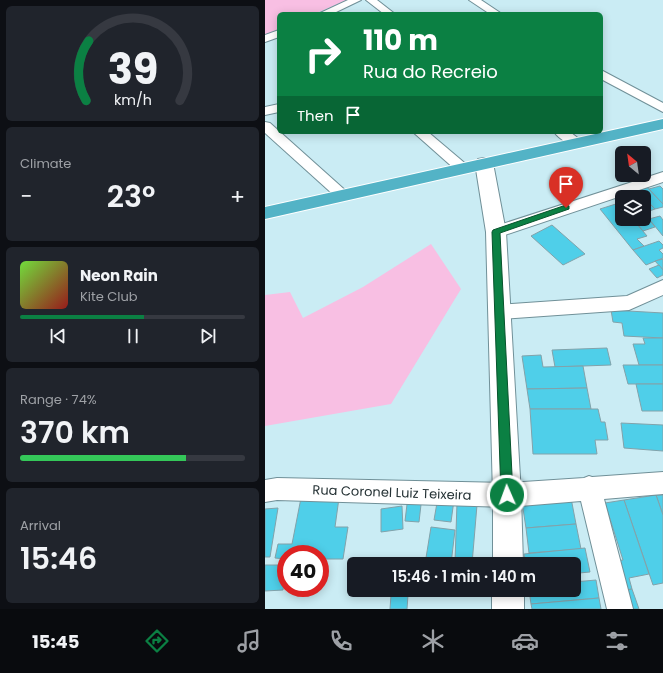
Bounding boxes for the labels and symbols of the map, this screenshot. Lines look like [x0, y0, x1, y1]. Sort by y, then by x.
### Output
north arrow [615, 146, 651, 182]
pin [549, 167, 583, 208]
position arrow [486, 474, 528, 516]
street label: Rua Coronel Luiz Teixeira [312, 480, 472, 505]
speed limit sign: 40 [277, 545, 329, 597]

